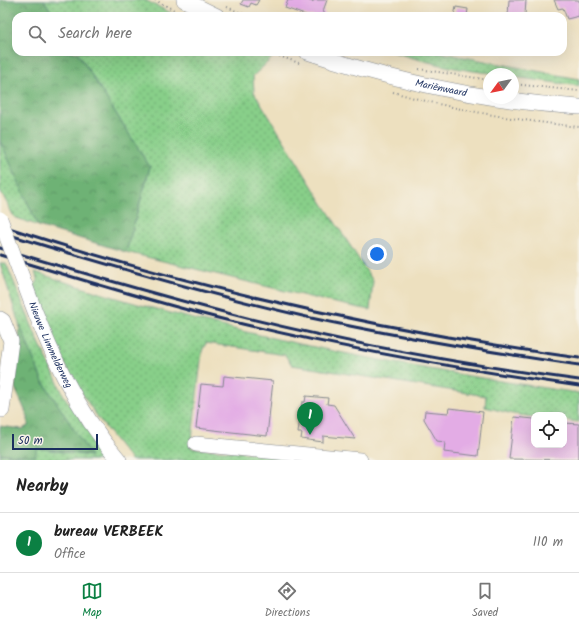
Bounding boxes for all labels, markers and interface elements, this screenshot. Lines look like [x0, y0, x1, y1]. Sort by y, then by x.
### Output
search box [12, 12, 567, 56]
text: Search here [58, 22, 132, 46]
icon: search [26, 23, 48, 45]
north arrow [483, 68, 519, 104]
street label: Mariënwaard [414, 75, 469, 102]
your location [367, 244, 387, 264]
street label: Nieuwe Limmelderweg [24, 299, 77, 391]
pin: 1 [297, 402, 323, 435]
map controls [531, 412, 567, 448]
button: locate [531, 412, 567, 448]
scale bar [12, 432, 98, 451]
text: 50 m [18, 432, 43, 450]
text: Nearby [16, 473, 68, 500]
text: bureau VERBEEK [54, 520, 163, 544]
text: 1 [27, 532, 31, 553]
text: 110 m [533, 532, 563, 553]
text: Office [54, 544, 85, 565]
tab: Map [81, 580, 103, 622]
tab: Directions [265, 580, 310, 622]
tab: Saved [472, 580, 498, 622]

